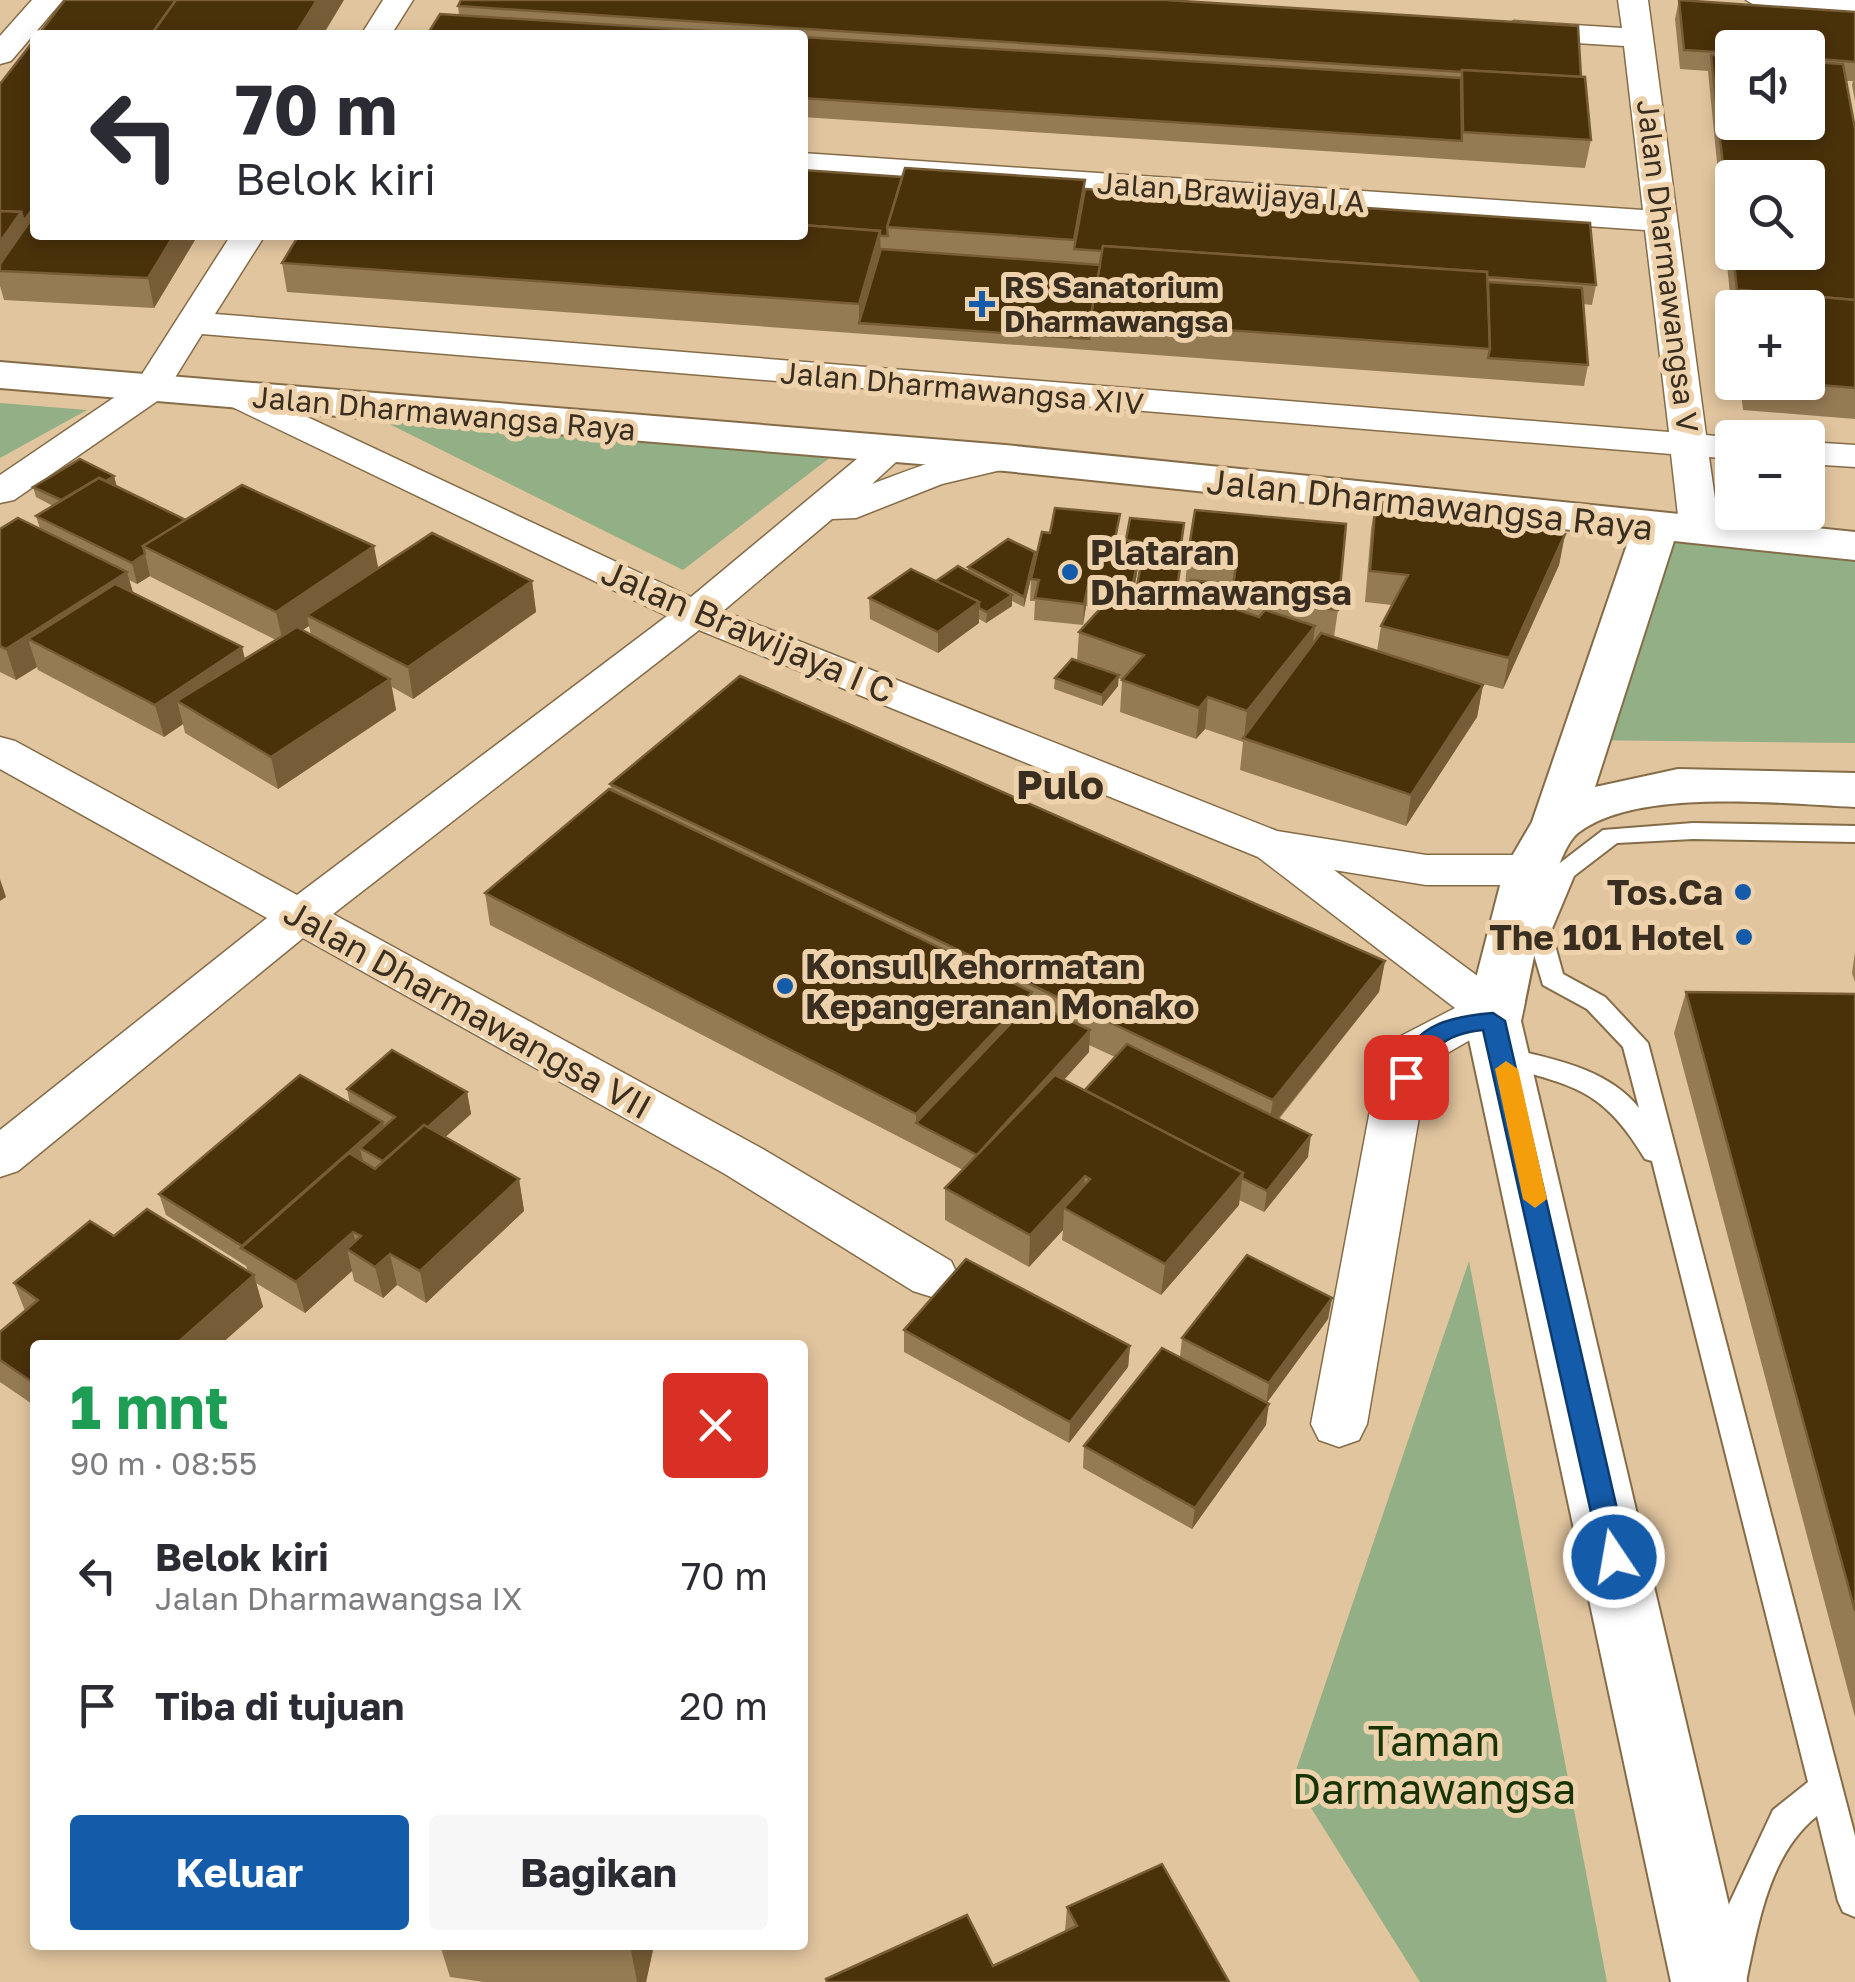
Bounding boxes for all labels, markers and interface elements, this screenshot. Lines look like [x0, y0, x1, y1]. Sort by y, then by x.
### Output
map controls [1715, 30, 1825, 530]
button: sound [1715, 30, 1825, 140]
text: 70 m [235, 66, 397, 150]
icon: left [70, 70, 200, 200]
street label: Jalan Dharmawangsa V [1630, 97, 1706, 435]
text: Belok kiri [235, 151, 436, 205]
button: search [1715, 160, 1825, 270]
street label: Jalan Brawijaya I A [1096, 165, 1366, 219]
place label: RS Sanatorium Dharmawangsa [1004, 269, 1228, 339]
button: + [1715, 290, 1825, 400]
marker: RS Sanatorium Dharmawangsa [969, 291, 995, 317]
street label: Jalan Dharmawangsa XIV [779, 354, 1145, 422]
street label: Jalan Dharmawangsa Raya [251, 378, 637, 448]
button: − [1715, 420, 1825, 530]
street label: Jalan Dharmawangsa Raya [1205, 460, 1655, 548]
place label: Plataran Dharmawangsa [1090, 531, 1352, 613]
street label: Jalan Brawijaya I C [596, 550, 900, 712]
marker: Plataran Dharmawangsa [1059, 561, 1081, 583]
district label: Pulo [1016, 760, 1104, 808]
place label: Tos.Ca [1607, 871, 1723, 913]
marker: Tos.Ca [1732, 881, 1754, 903]
street label: Jalan Dharmawangsa VII [277, 890, 659, 1128]
place label: The 101 Hotel [1489, 916, 1724, 958]
marker: The 101 Hotel [1733, 926, 1755, 948]
place label: Konsul Kehormatan Kepangeranan Monako [805, 945, 1195, 1027]
marker: Konsul Kehormatan Kepangeranan Monako [774, 975, 796, 997]
pin [1364, 1035, 1449, 1120]
icon: arrive [1379, 1050, 1434, 1105]
text: 1 mnt [70, 1370, 229, 1442]
button: close [663, 1373, 768, 1478]
text: 90 m · 08:55 [70, 1444, 257, 1482]
position arrow [1562, 1505, 1666, 1609]
text: Belok kiri [155, 1534, 329, 1579]
icon: left [70, 1548, 125, 1603]
text: 70 m [681, 1553, 768, 1598]
text: Jalan Dharmawangsa IX [155, 1579, 523, 1617]
icon: arrive [70, 1678, 125, 1733]
text: Tiba di tujuan [155, 1683, 404, 1728]
text: 20 m [679, 1683, 768, 1728]
park label: Taman Darmawangsa [1292, 1715, 1576, 1813]
button: Keluar [70, 1815, 409, 1930]
button: Bagikan [429, 1815, 768, 1930]

